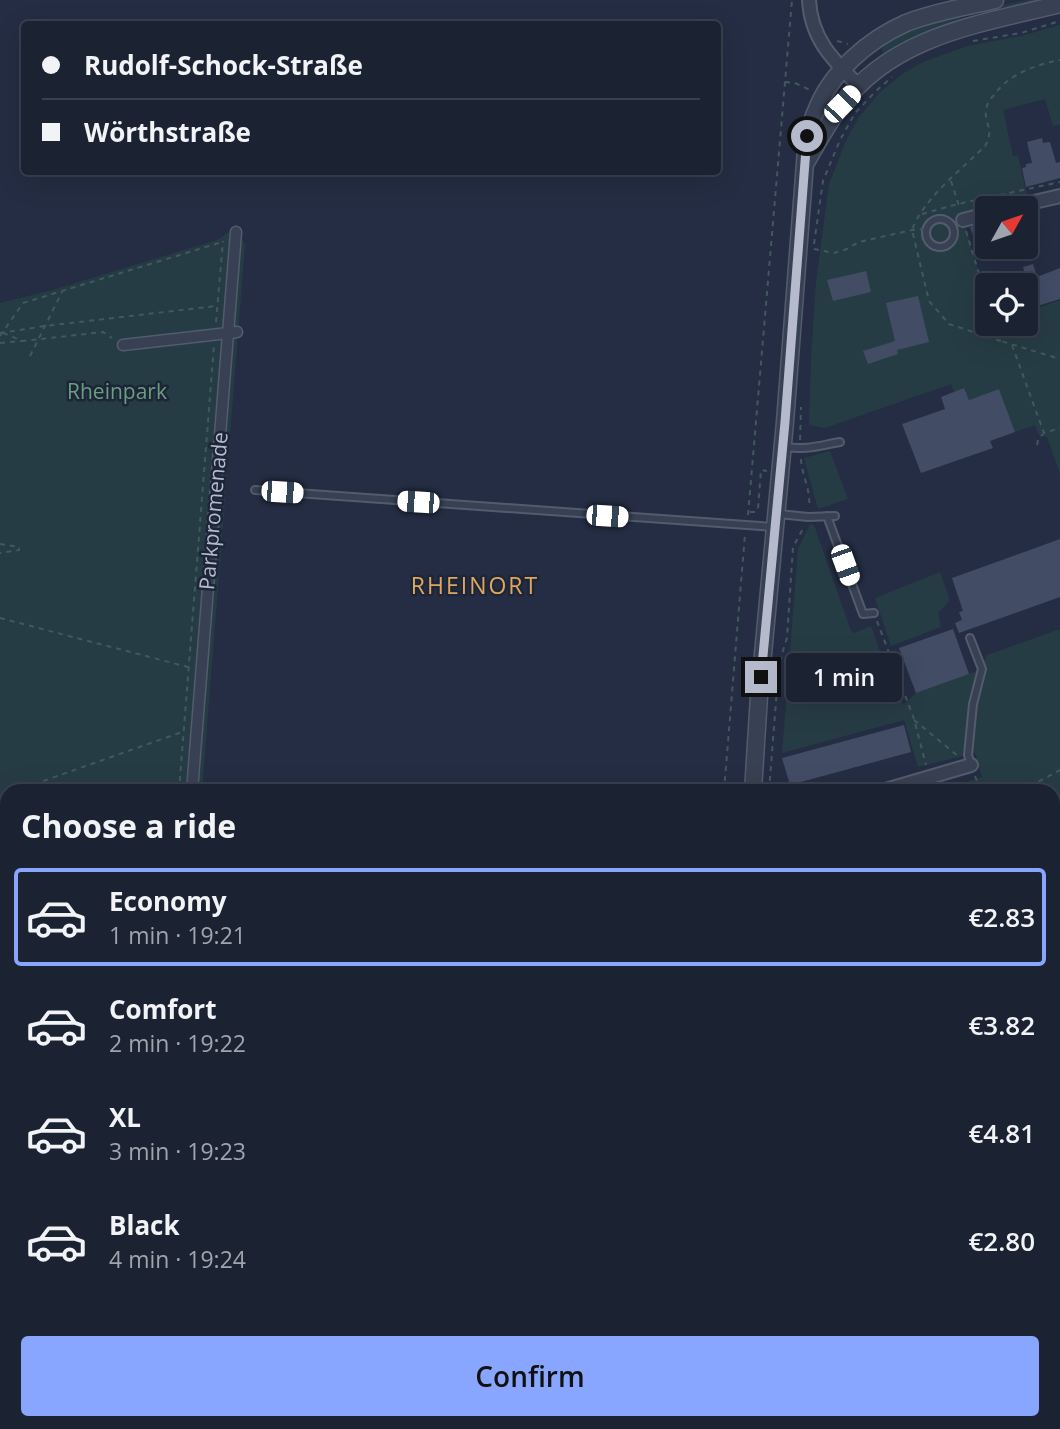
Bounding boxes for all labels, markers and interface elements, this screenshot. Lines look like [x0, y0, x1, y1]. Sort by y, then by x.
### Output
text: Rudolf-Schock-Straße [84, 47, 363, 83]
car [820, 82, 865, 126]
text: Wörthstraße [84, 114, 251, 150]
route start [791, 120, 823, 152]
north arrow [975, 196, 1038, 259]
map controls [975, 196, 1038, 336]
button: locate [975, 273, 1038, 336]
park label: Rheinpark [67, 377, 167, 405]
street label: Parkpromenade [192, 431, 234, 591]
car [261, 480, 304, 504]
car [397, 490, 440, 514]
car [586, 504, 629, 528]
car [828, 542, 863, 588]
district label: RHEINORT [411, 569, 539, 601]
callout: 1 min [786, 652, 901, 702]
route end [745, 661, 777, 693]
text: 1 min [813, 661, 875, 693]
text: Choose a ride [21, 804, 236, 847]
text: Economy [109, 883, 227, 919]
icon: car [25, 886, 88, 949]
text: €2.83 [968, 899, 1035, 935]
text: 1 min · 19:21 [109, 919, 246, 951]
text: Comfort [109, 991, 216, 1027]
icon: car [25, 994, 88, 1057]
text: €3.82 [968, 1007, 1035, 1043]
text: 2 min · 19:22 [109, 1027, 246, 1059]
text: XL [109, 1099, 141, 1135]
icon: car [25, 1102, 88, 1165]
text: €4.81 [968, 1115, 1035, 1151]
text: 3 min · 19:23 [109, 1135, 246, 1167]
text: Black [109, 1207, 180, 1243]
icon: car [25, 1210, 88, 1273]
text: €2.80 [968, 1223, 1035, 1259]
text: 4 min · 19:24 [109, 1243, 246, 1275]
button: Confirm [21, 1336, 1039, 1416]

